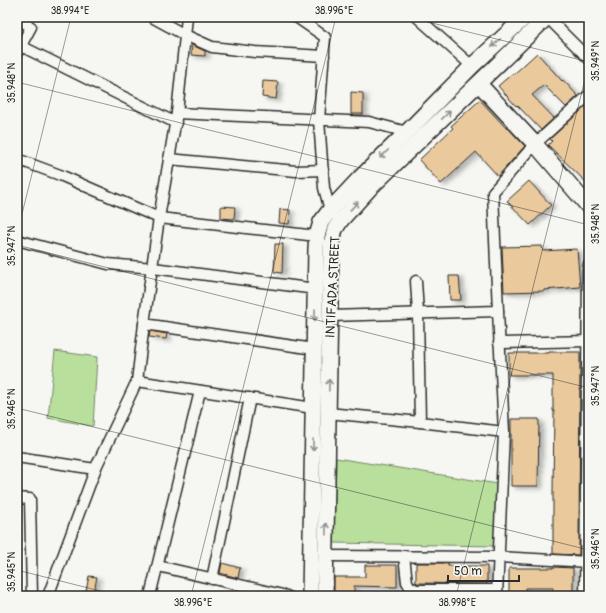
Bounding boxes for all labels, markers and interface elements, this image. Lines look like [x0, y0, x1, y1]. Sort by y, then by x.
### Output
text: 38.994°E [51, 5, 89, 17]
text: 38.996°E [315, 5, 353, 17]
one-way arrow [491, 39, 502, 48]
text: 35.949°N [590, 41, 602, 81]
text: 35.948°N [6, 63, 18, 103]
one-way arrow [441, 110, 451, 120]
one-way arrow [379, 149, 389, 159]
one-way arrow [349, 201, 358, 211]
text: 35.948°N [590, 204, 602, 244]
text: 35.947°N [6, 225, 18, 266]
street label: INTIFADA STREET [322, 236, 344, 338]
one-way arrow [311, 308, 319, 321]
text: 35.947°N [590, 365, 602, 406]
one-way arrow [325, 379, 333, 392]
text: 35.946°N [6, 388, 18, 430]
one-way arrow [309, 438, 316, 451]
one-way arrow [322, 523, 330, 536]
text: 35.946°N [590, 528, 602, 570]
text: 35.945°N [6, 551, 18, 592]
scale bar [448, 557, 519, 583]
text: 50 m [454, 564, 482, 579]
text: 38.996°E [174, 597, 212, 609]
text: 38.998°E [438, 597, 476, 609]

